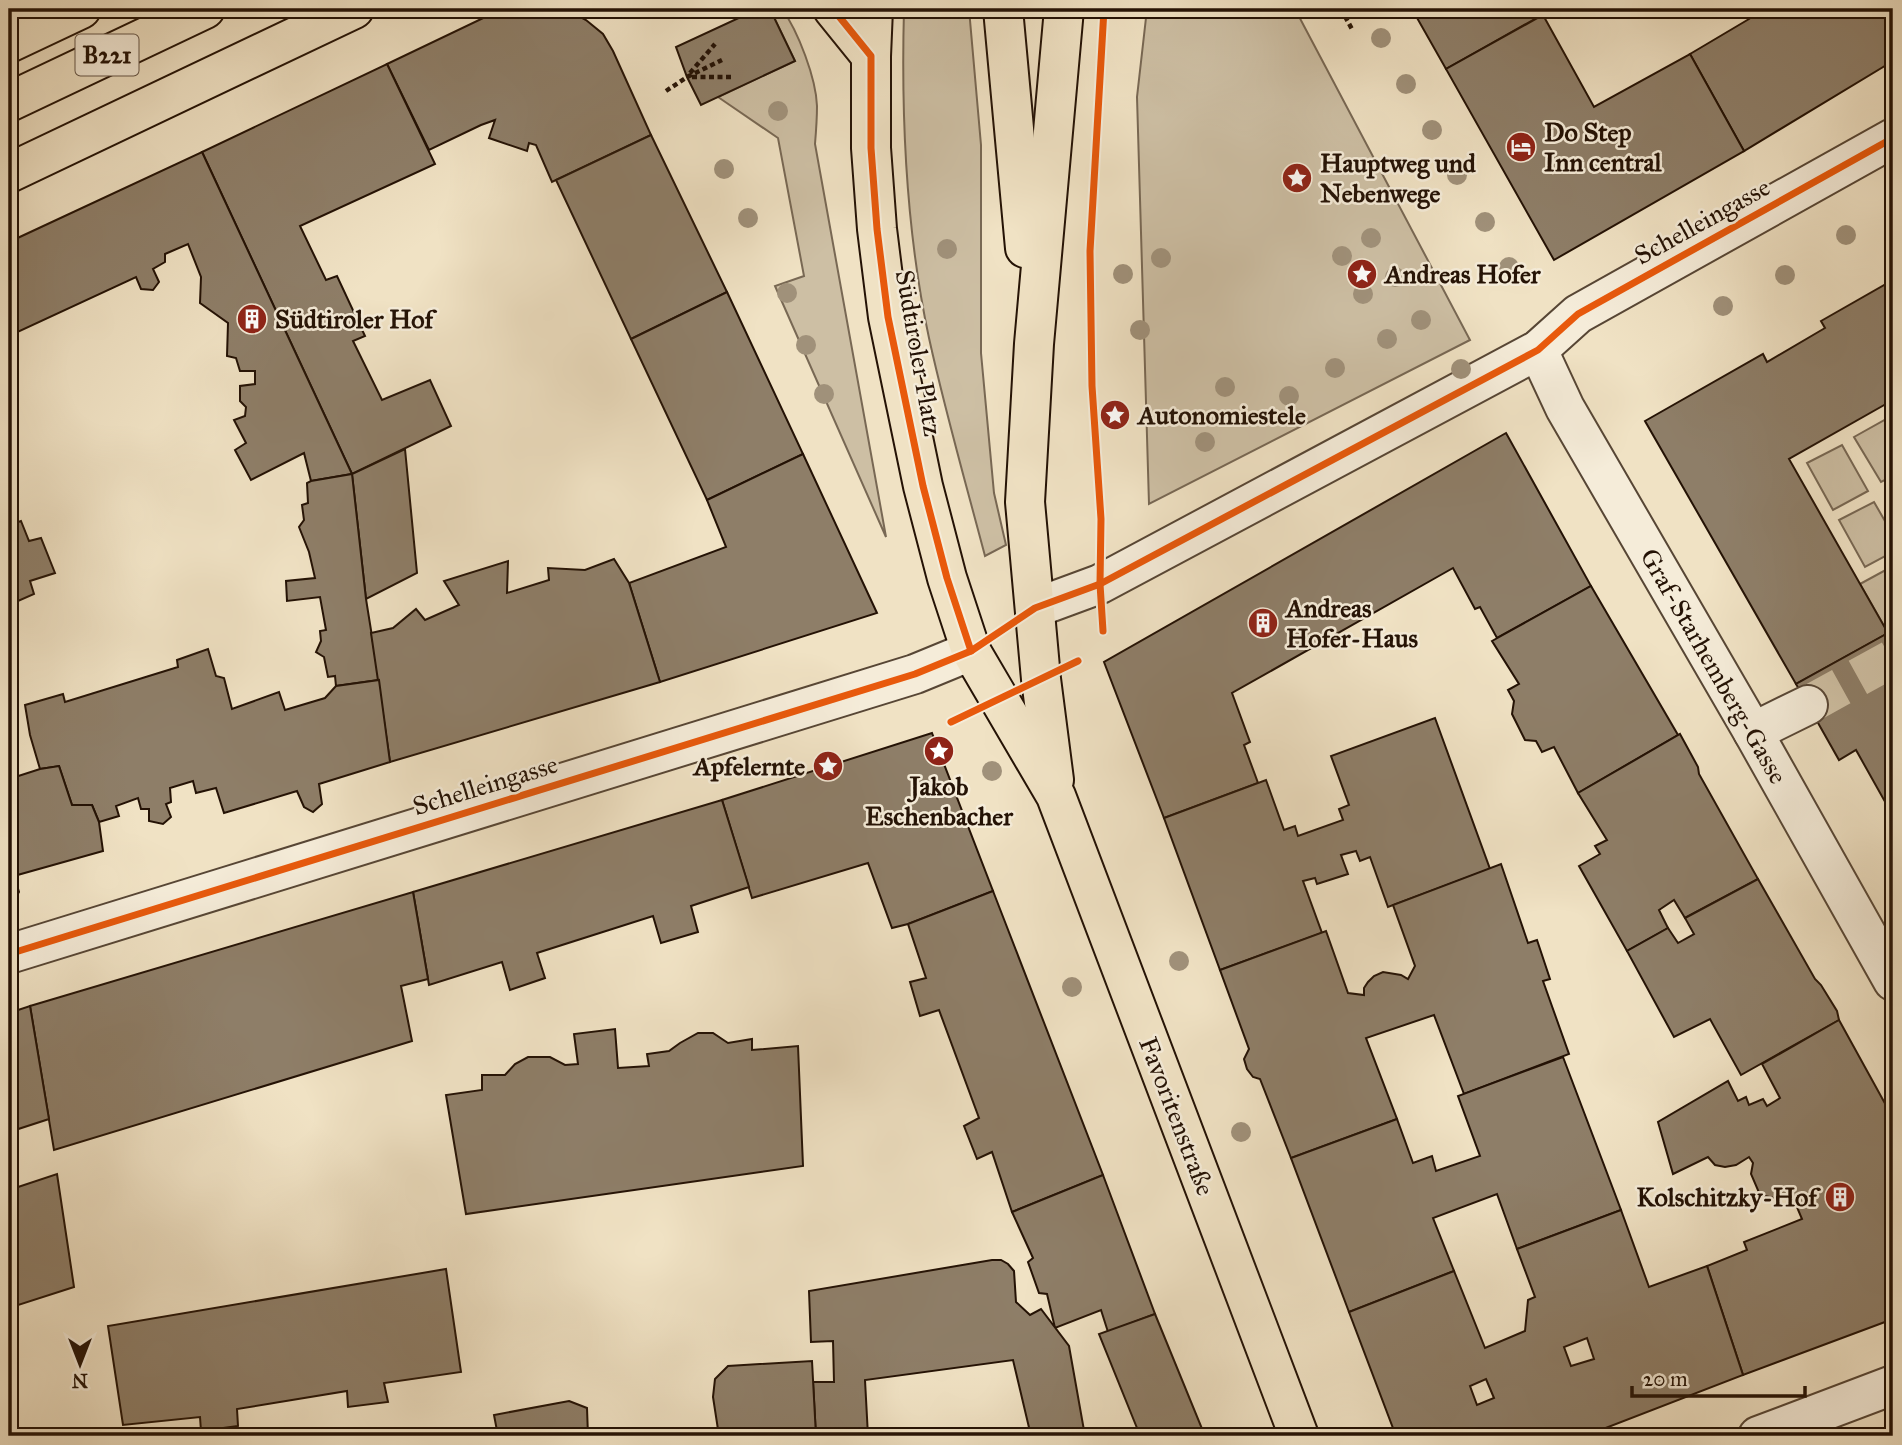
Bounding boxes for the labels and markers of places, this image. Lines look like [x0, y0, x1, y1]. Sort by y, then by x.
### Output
place label: Do Step Inn central [1544, 116, 1663, 178]
hotel icon: Do Step Inn central [1504, 130, 1538, 164]
place label: Hauptweg und Nebenwege [1320, 147, 1477, 210]
place icon: Hauptweg und Nebenwege [1280, 161, 1314, 195]
place icon: Andreas Hofer [1345, 257, 1379, 291]
place label: Andreas Hofer [1383, 258, 1542, 290]
building icon: Südtiroler Hof [235, 302, 269, 336]
place label: Südtiroler Hof [275, 303, 437, 335]
place icon: Autonomiestele [1098, 398, 1132, 432]
place label: Autonomiestele [1136, 399, 1306, 431]
place label: Andreas Hofer-Haus [1284, 592, 1418, 654]
building icon: Andreas Hofer-Haus [1246, 606, 1280, 640]
place icon: Jakob Eschenbacher [922, 734, 956, 768]
place icon: Apfelernte [811, 749, 845, 783]
place label: Apfelernte [692, 750, 805, 782]
place label: Jakob Eschenbacher [865, 770, 1014, 832]
building icon: Kolschitzky-Hof [1823, 1180, 1857, 1214]
place label: Kolschitzky-Hof [1636, 1181, 1821, 1213]

